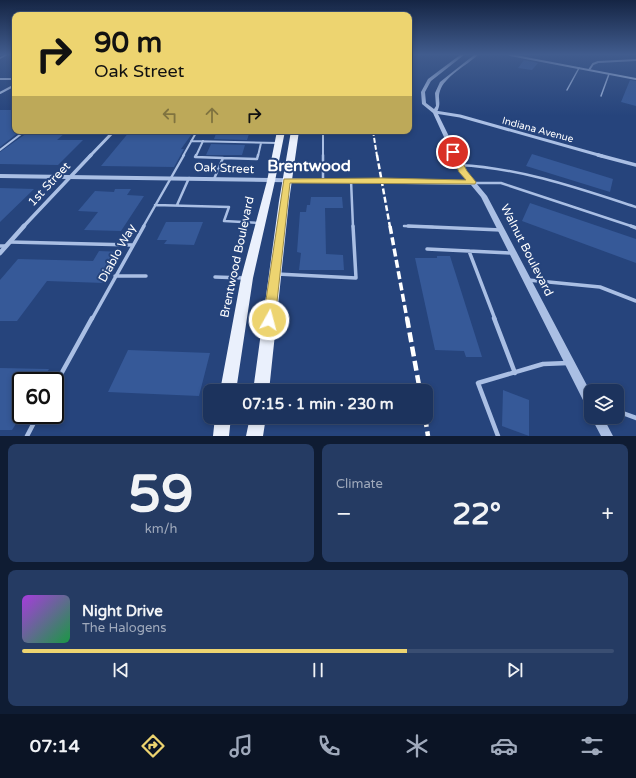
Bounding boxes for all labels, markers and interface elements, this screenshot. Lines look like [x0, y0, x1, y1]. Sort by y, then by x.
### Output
text: 90 m [94, 26, 162, 60]
icon: right [28, 28, 80, 80]
text: Oak Street [94, 60, 185, 82]
icon: left [159, 104, 181, 126]
icon: ahead [201, 104, 223, 126]
icon: right [243, 104, 265, 126]
street label: Indiana Avenue [501, 115, 575, 145]
pin [436, 135, 470, 169]
icon: arrive [442, 141, 464, 163]
district label: Brentwood [267, 156, 351, 176]
street label: 1st Street [25, 159, 73, 209]
street label: Oak Street [194, 160, 255, 176]
street label: Brentwood Boulevard [217, 195, 257, 319]
street label: Walnut Boulevard [498, 202, 556, 298]
street label: Diablo Way [95, 221, 139, 285]
position arrow [248, 299, 290, 341]
speed limit sign: 60 [12, 372, 64, 424]
map controls [584, 384, 624, 424]
button: layers [584, 384, 624, 424]
text: 07:15 · 1 min · 230 m [243, 395, 393, 413]
text: 59 [128, 463, 194, 526]
text: Climate [336, 476, 383, 492]
text: 22° [452, 496, 501, 533]
text: − [336, 501, 352, 527]
text: + [602, 501, 614, 527]
text: km/h [145, 521, 177, 537]
text: Night Drive [82, 602, 163, 620]
text: The Halogens [82, 620, 166, 636]
icon: previous [110, 659, 132, 681]
icon: pause [307, 659, 329, 681]
icon: next [504, 659, 526, 681]
icon: directions [139, 732, 167, 760]
icon: music [227, 732, 255, 760]
icon: phone [315, 732, 343, 760]
icon: climate [403, 732, 431, 760]
icon: car [490, 732, 518, 760]
icon: filters [578, 732, 606, 760]
text: 07:14 [30, 735, 80, 757]

